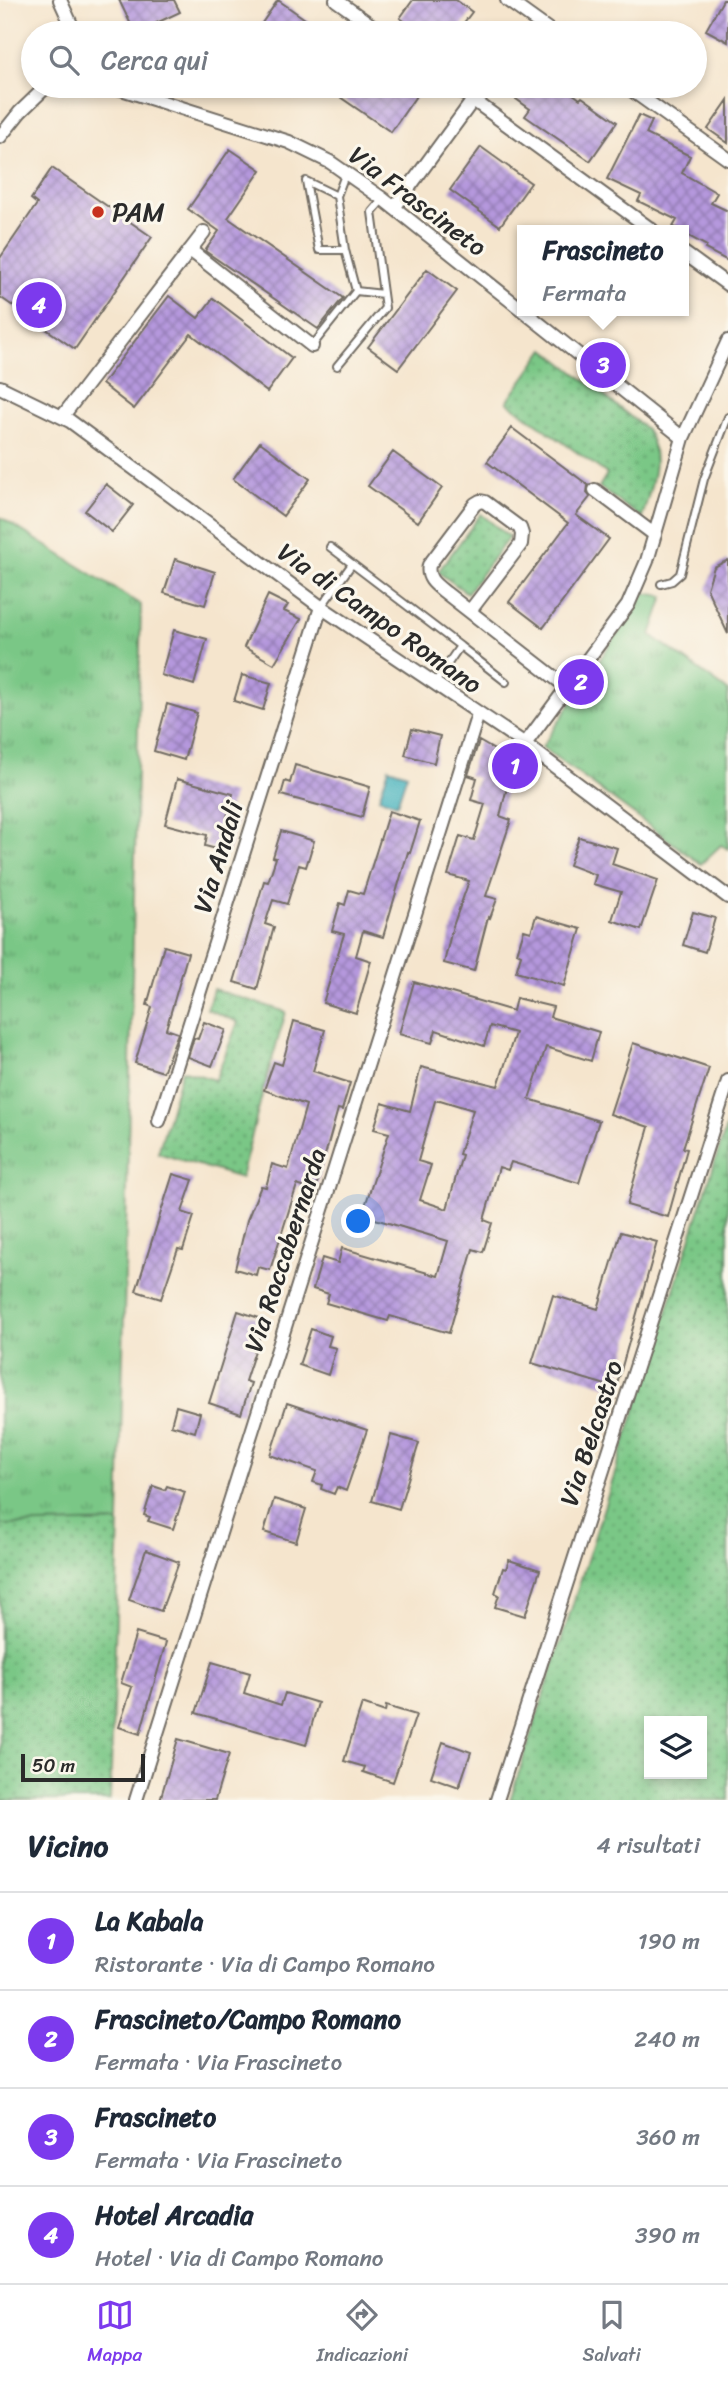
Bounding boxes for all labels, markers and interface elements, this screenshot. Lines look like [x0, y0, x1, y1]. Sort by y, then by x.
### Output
search box [21, 21, 707, 98]
text: Cerca qui [101, 37, 208, 83]
icon: search [45, 41, 83, 79]
street label: Via Frascineto [339, 133, 497, 269]
place label: PAM [112, 189, 165, 235]
marker: PAM [90, 204, 106, 220]
popup [517, 225, 689, 316]
text: Frascineto [542, 227, 664, 273]
text: Fermata [542, 273, 626, 314]
pin: 4 [16, 279, 62, 331]
pin: 3 [580, 339, 626, 391]
street label: Via di Campo Romano [268, 530, 492, 706]
pin: 2 [558, 656, 604, 708]
pin: 1 [492, 740, 538, 792]
street label: Via Andali [179, 795, 257, 919]
street label: Via Roccabernarda [230, 1142, 340, 1358]
your location [341, 1204, 375, 1238]
street label: Via Belcastro [546, 1354, 636, 1512]
map controls [644, 1716, 707, 1779]
button: layers [644, 1716, 707, 1779]
text: 50 m [32, 1749, 75, 1782]
scale bar [21, 1751, 145, 1783]
text: Vicino [28, 1819, 108, 1873]
text: 4 risultati [596, 1825, 700, 1866]
text: La Kabala [95, 1898, 203, 1944]
text: 1 [46, 1921, 56, 1962]
text: 190 m [638, 1921, 700, 1962]
text: Ristorante · Via di Campo Romano [95, 1944, 435, 1985]
text: Frascineto/Campo Romano [95, 1996, 401, 2042]
text: 2 [44, 2019, 58, 2060]
text: 240 m [634, 2019, 700, 2060]
text: Fermata · Via Frascineto [95, 2042, 342, 2083]
text: Frascineto [95, 2094, 216, 2140]
text: 3 [45, 2117, 57, 2158]
text: 360 m [636, 2117, 700, 2158]
text: Fermata · Via Frascineto [95, 2140, 342, 2181]
text: Hotel Arcadia [95, 2192, 253, 2238]
text: 4 [44, 2215, 58, 2256]
text: 390 m [635, 2215, 700, 2256]
text: Hotel · Via di Campo Romano [95, 2238, 384, 2279]
tab: Mappa [87, 2296, 142, 2371]
tab: Indicazioni [317, 2296, 408, 2371]
tab: Salvati [583, 2296, 641, 2371]

